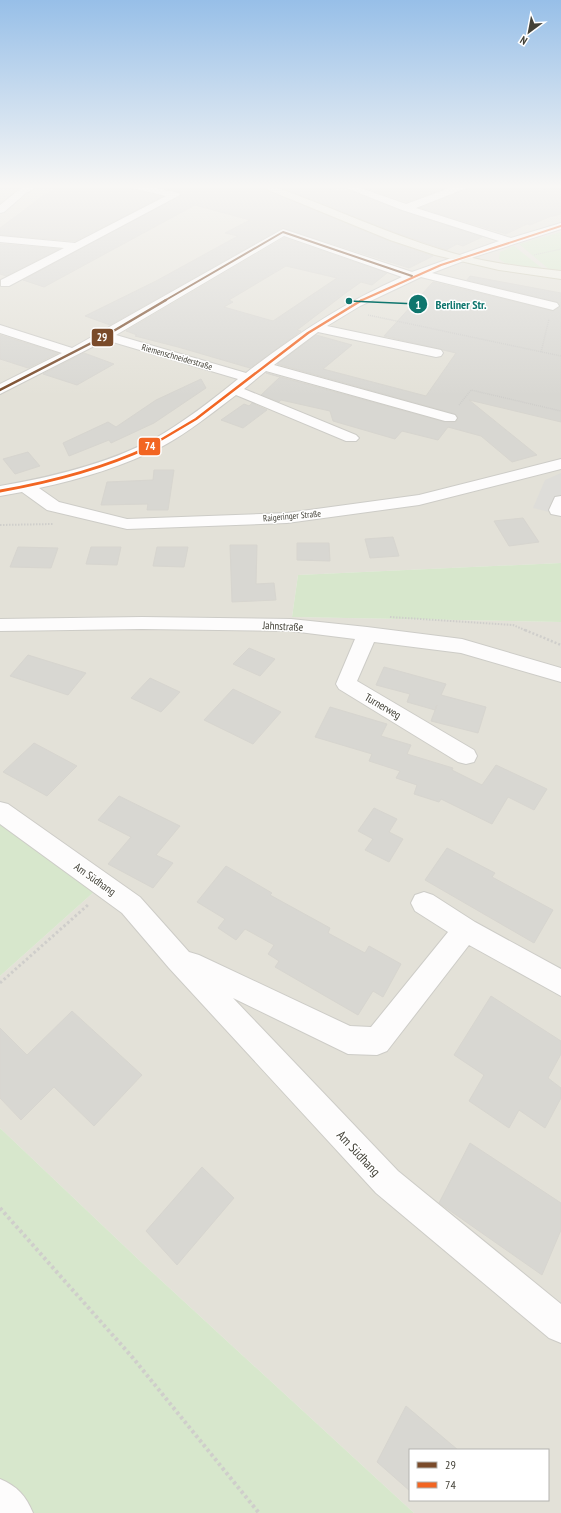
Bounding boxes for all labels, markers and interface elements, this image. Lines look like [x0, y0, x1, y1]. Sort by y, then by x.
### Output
north arrow [509, 12, 549, 52]
text: N [517, 33, 530, 48]
callout: Berliner Str. [408, 292, 495, 316]
text: 1 [415, 297, 421, 312]
text: Berliner Str. [436, 297, 487, 312]
line badge: 29 [91, 328, 114, 347]
text: 29 [97, 330, 107, 344]
street label: Riemenschneiderstraße [140, 341, 214, 372]
line badge: 74 [138, 437, 161, 456]
text: 74 [145, 439, 156, 453]
street label: Raigeringer Straße [262, 507, 322, 524]
street label: Jahnstraße [261, 618, 304, 634]
street label: Turnerweg [362, 690, 404, 722]
street label: Am Südhang [71, 860, 119, 899]
street label: Am Südhang [333, 1127, 384, 1180]
legend [409, 1449, 549, 1501]
text: 29 [445, 1457, 456, 1472]
text: 74 [445, 1477, 456, 1492]

